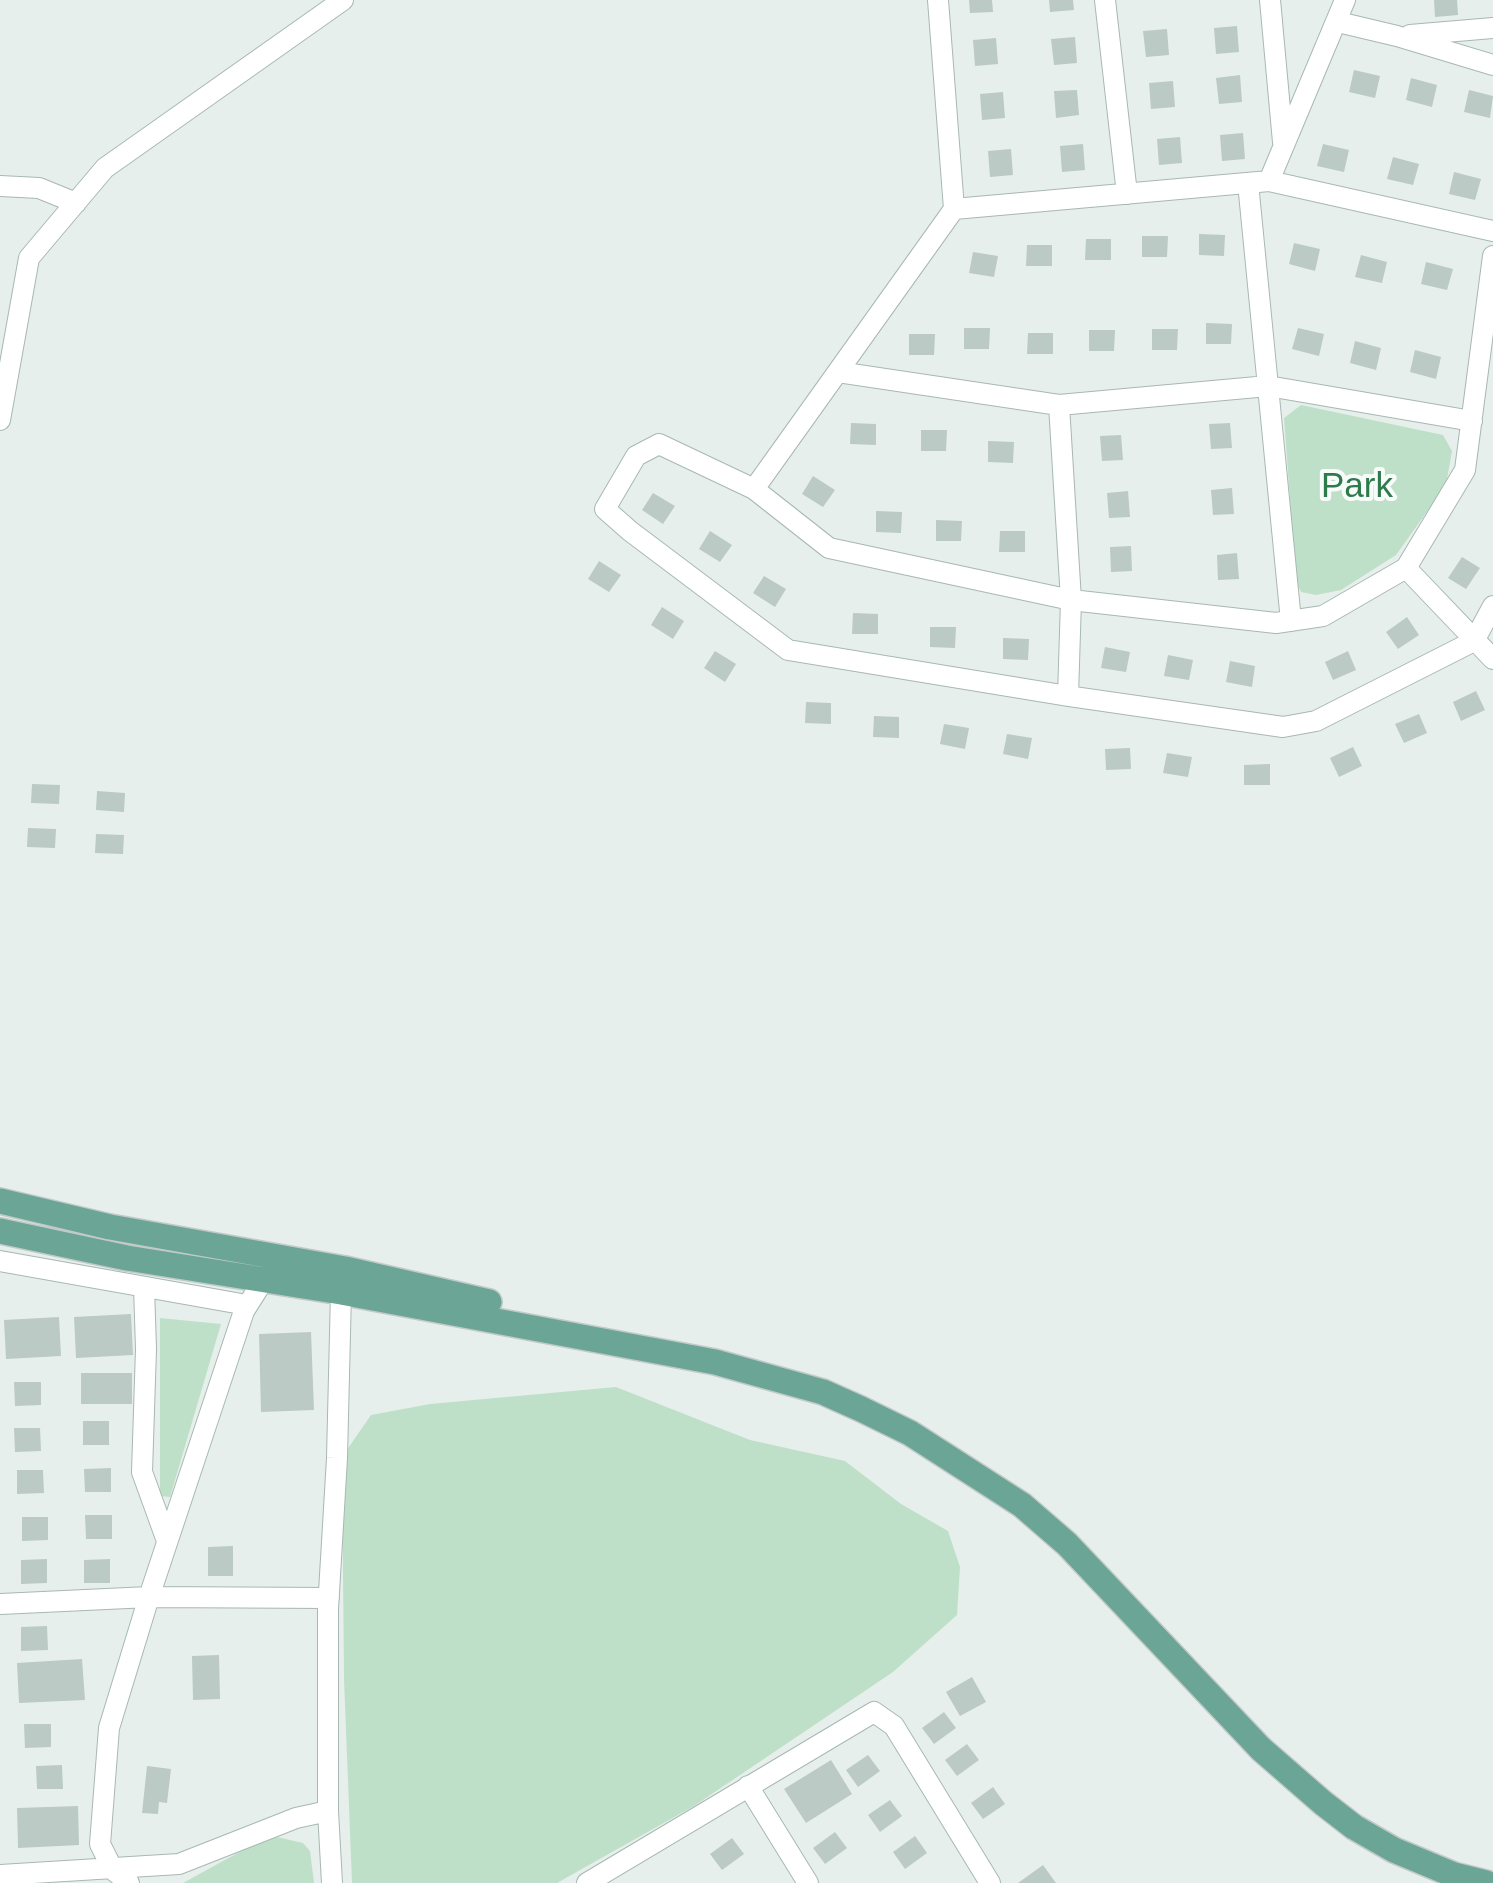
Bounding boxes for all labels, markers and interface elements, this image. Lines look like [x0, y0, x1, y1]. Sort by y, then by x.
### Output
park label: Park [1321, 466, 1393, 508]

